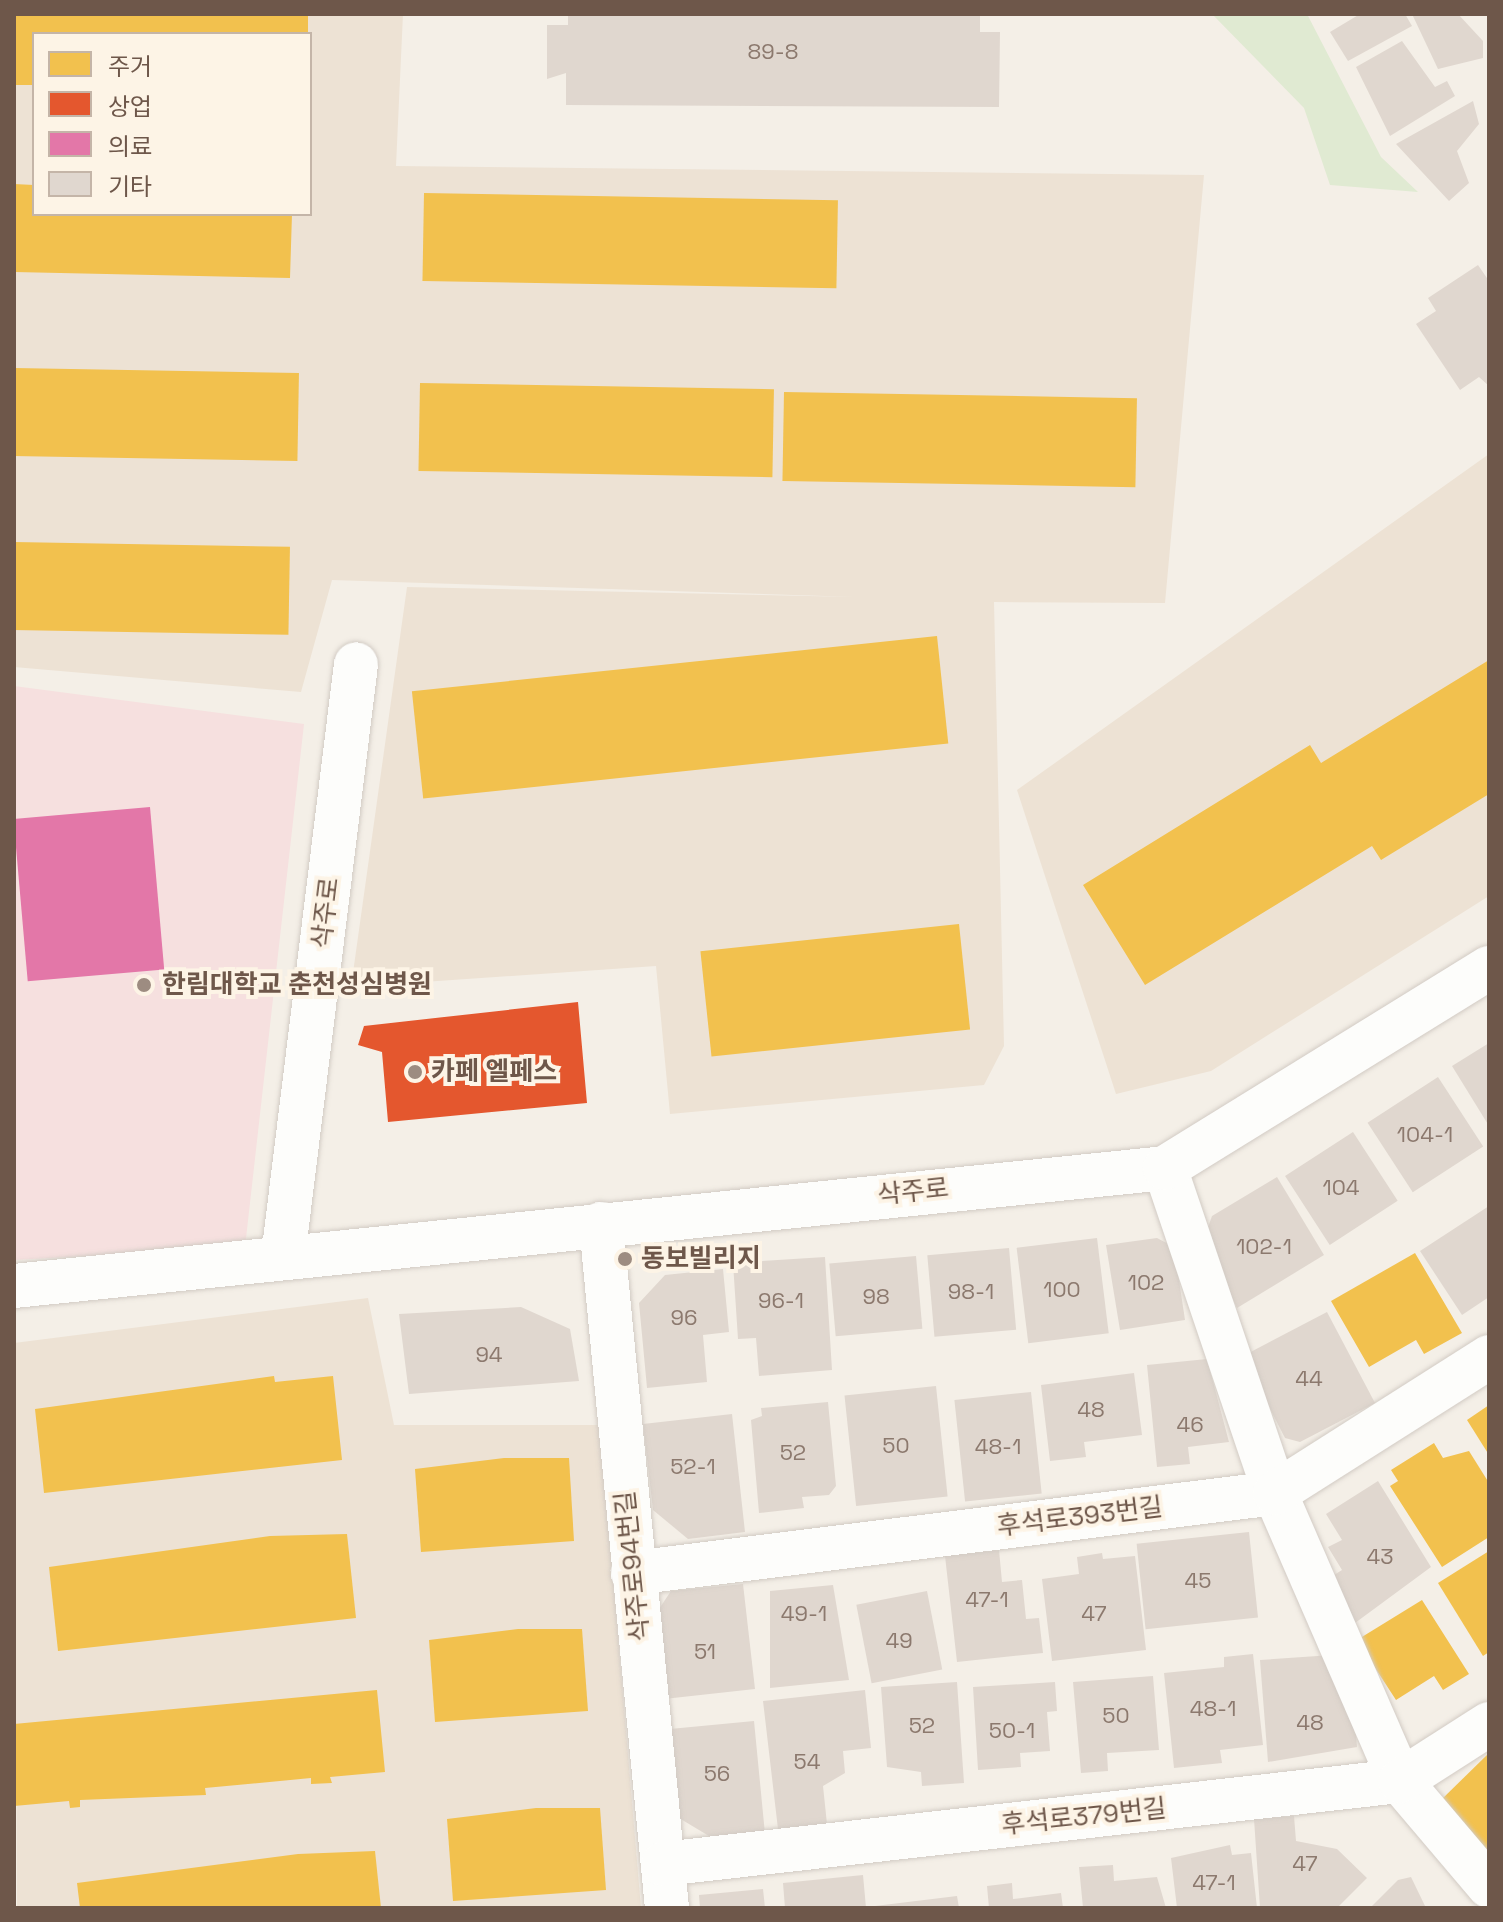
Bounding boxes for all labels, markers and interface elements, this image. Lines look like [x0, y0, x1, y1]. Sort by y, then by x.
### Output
legend [32, 32, 312, 216]
house number: 89-8 [748, 39, 798, 65]
text: 주거 [108, 51, 152, 82]
text: 상업 [108, 91, 152, 122]
text: 의료 [108, 131, 152, 162]
text: 기타 [108, 171, 152, 202]
street label: 삭주로 [306, 875, 346, 951]
place label: 한림대학교 춘천성심병원 [162, 969, 432, 1001]
marker: 한림대학교 춘천성심병원 [133, 974, 155, 996]
place label: 카페 엘페스 [431, 1056, 557, 1088]
marker: 카페 엘페스 [406, 1063, 424, 1081]
house number: 104-1 [1397, 1122, 1453, 1148]
street label: 삭주로 [876, 1173, 950, 1211]
house number: 104 [1322, 1175, 1360, 1201]
house number: 102-1 [1236, 1234, 1292, 1260]
place label: 동보빌리지 [641, 1243, 761, 1275]
marker: 동보빌리지 [616, 1250, 634, 1268]
house number: 102 [1128, 1270, 1164, 1296]
house number: 100 [1043, 1277, 1081, 1303]
house number: 98-1 [948, 1279, 994, 1305]
house number: 98 [862, 1284, 890, 1310]
house number: 96-1 [758, 1288, 804, 1314]
house number: 96 [671, 1305, 697, 1331]
house number: 94 [475, 1342, 503, 1368]
house number: 44 [1295, 1366, 1323, 1392]
house number: 48 [1077, 1397, 1105, 1423]
house number: 46 [1176, 1412, 1204, 1438]
house number: 50 [882, 1433, 910, 1459]
house number: 48-1 [975, 1434, 1021, 1460]
house number: 52 [780, 1440, 806, 1466]
house number: 52-1 [670, 1454, 716, 1480]
street label: 삭주로94번길 [610, 1489, 656, 1643]
street label: 후석로393번길 [995, 1491, 1165, 1543]
house number: 43 [1366, 1544, 1394, 1570]
house number: 45 [1185, 1568, 1211, 1594]
house number: 47-1 [965, 1587, 1009, 1613]
house number: 49-1 [781, 1601, 827, 1627]
house number: 47 [1081, 1601, 1107, 1627]
house number: 49 [885, 1628, 913, 1654]
house number: 51 [694, 1639, 716, 1665]
house number: 48-1 [1190, 1696, 1236, 1722]
house number: 50 [1102, 1703, 1130, 1729]
house number: 48 [1296, 1710, 1324, 1736]
house number: 52 [909, 1713, 935, 1739]
house number: 50-1 [989, 1718, 1035, 1744]
house number: 54 [794, 1749, 820, 1775]
house number: 56 [704, 1761, 730, 1787]
street label: 후석로379번길 [1000, 1793, 1168, 1841]
house number: 47 [1292, 1851, 1318, 1877]
house number: 47-1 [1192, 1870, 1236, 1896]

